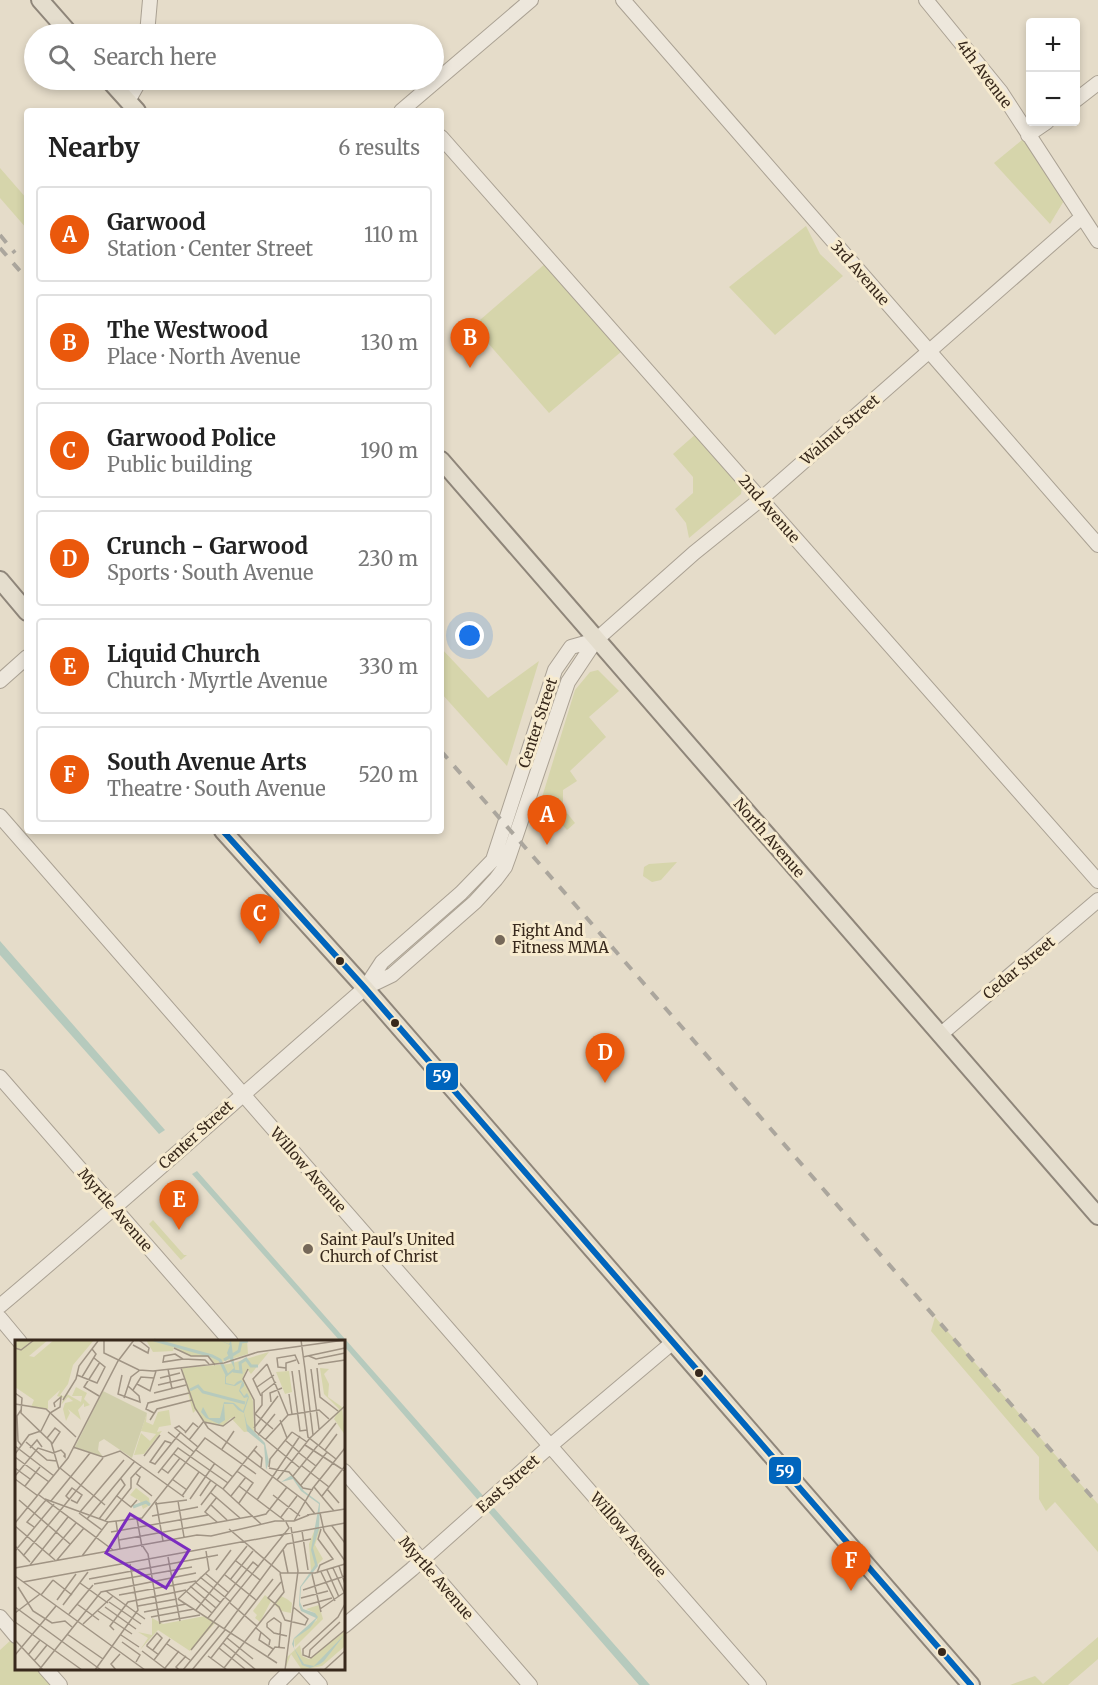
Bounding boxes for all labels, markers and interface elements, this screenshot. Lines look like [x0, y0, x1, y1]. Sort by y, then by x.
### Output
map controls [1026, 18, 1080, 126]
button: + [1026, 18, 1080, 72]
search box [24, 24, 444, 90]
street label: 4th Avenue [952, 36, 1016, 112]
icon: search [45, 41, 78, 74]
text: Search here [93, 43, 216, 71]
button: − [1026, 72, 1080, 126]
text: Nearby [48, 131, 140, 164]
text: 6 results [338, 135, 420, 160]
text: Garwood [107, 208, 206, 236]
text: A [62, 222, 77, 247]
text: 110 m [364, 222, 418, 247]
text: Station · Center Street [107, 236, 313, 261]
street label: 3rd Avenue [827, 236, 894, 309]
text: The Westwood [107, 316, 268, 344]
pin: B [450, 318, 490, 368]
text: B [63, 330, 76, 355]
text: 130 m [361, 330, 418, 355]
text: Place · North Avenue [107, 344, 300, 369]
street label: Walnut Street [796, 390, 883, 470]
text: Garwood Police [107, 424, 276, 452]
text: C [63, 438, 76, 463]
text: 190 m [360, 438, 418, 463]
text: Public building [107, 452, 252, 477]
street label: 2nd Avenue [735, 471, 804, 547]
text: Crunch - Garwood [107, 532, 308, 560]
text: D [62, 546, 77, 571]
text: 230 m [358, 546, 418, 571]
text: Sports · South Avenue [107, 560, 313, 585]
your location [455, 621, 484, 650]
text: Liquid Church [107, 640, 260, 668]
text: E [63, 654, 76, 679]
text: 330 m [359, 654, 418, 679]
text: Church · Myrtle Avenue [107, 668, 327, 693]
street label: Center Street [514, 675, 561, 770]
text: South Avenue Arts [107, 748, 307, 776]
text: F [63, 762, 76, 787]
text: 520 m [358, 762, 418, 787]
text: Theatre · South Avenue [107, 776, 326, 801]
street label: North Avenue [730, 794, 809, 881]
pin: A [528, 796, 566, 845]
pin: C [240, 894, 280, 944]
place label: Fight And Fitness MMA [512, 921, 609, 957]
street label: Cedar Street [979, 932, 1059, 1003]
marker: Fight And Fitness MMA [493, 933, 507, 947]
unlabelled marker [334, 955, 346, 967]
unlabelled marker [389, 1017, 401, 1029]
pin: D [586, 1034, 624, 1083]
line badge: 59 [425, 1062, 459, 1091]
text: 59 [433, 1066, 452, 1086]
street label: Center Street [154, 1096, 237, 1173]
street label: Willow Avenue [266, 1122, 351, 1216]
street label: Myrtle Avenue [74, 1164, 157, 1255]
pin: E [160, 1180, 198, 1230]
place label: Saint Paul's United Church of Christ [320, 1230, 454, 1266]
marker: Saint Paul's United Church of Christ [301, 1242, 315, 1256]
inset map [15, 1340, 345, 1670]
unlabelled marker [693, 1367, 705, 1379]
street label: East Street [472, 1450, 543, 1517]
line badge: 59 [768, 1456, 802, 1485]
text: 59 [776, 1461, 795, 1481]
street label: Willow Avenue [586, 1487, 671, 1581]
street label: Myrtle Avenue [395, 1532, 478, 1623]
pin: F [832, 1542, 870, 1591]
unlabelled marker [936, 1646, 948, 1658]

